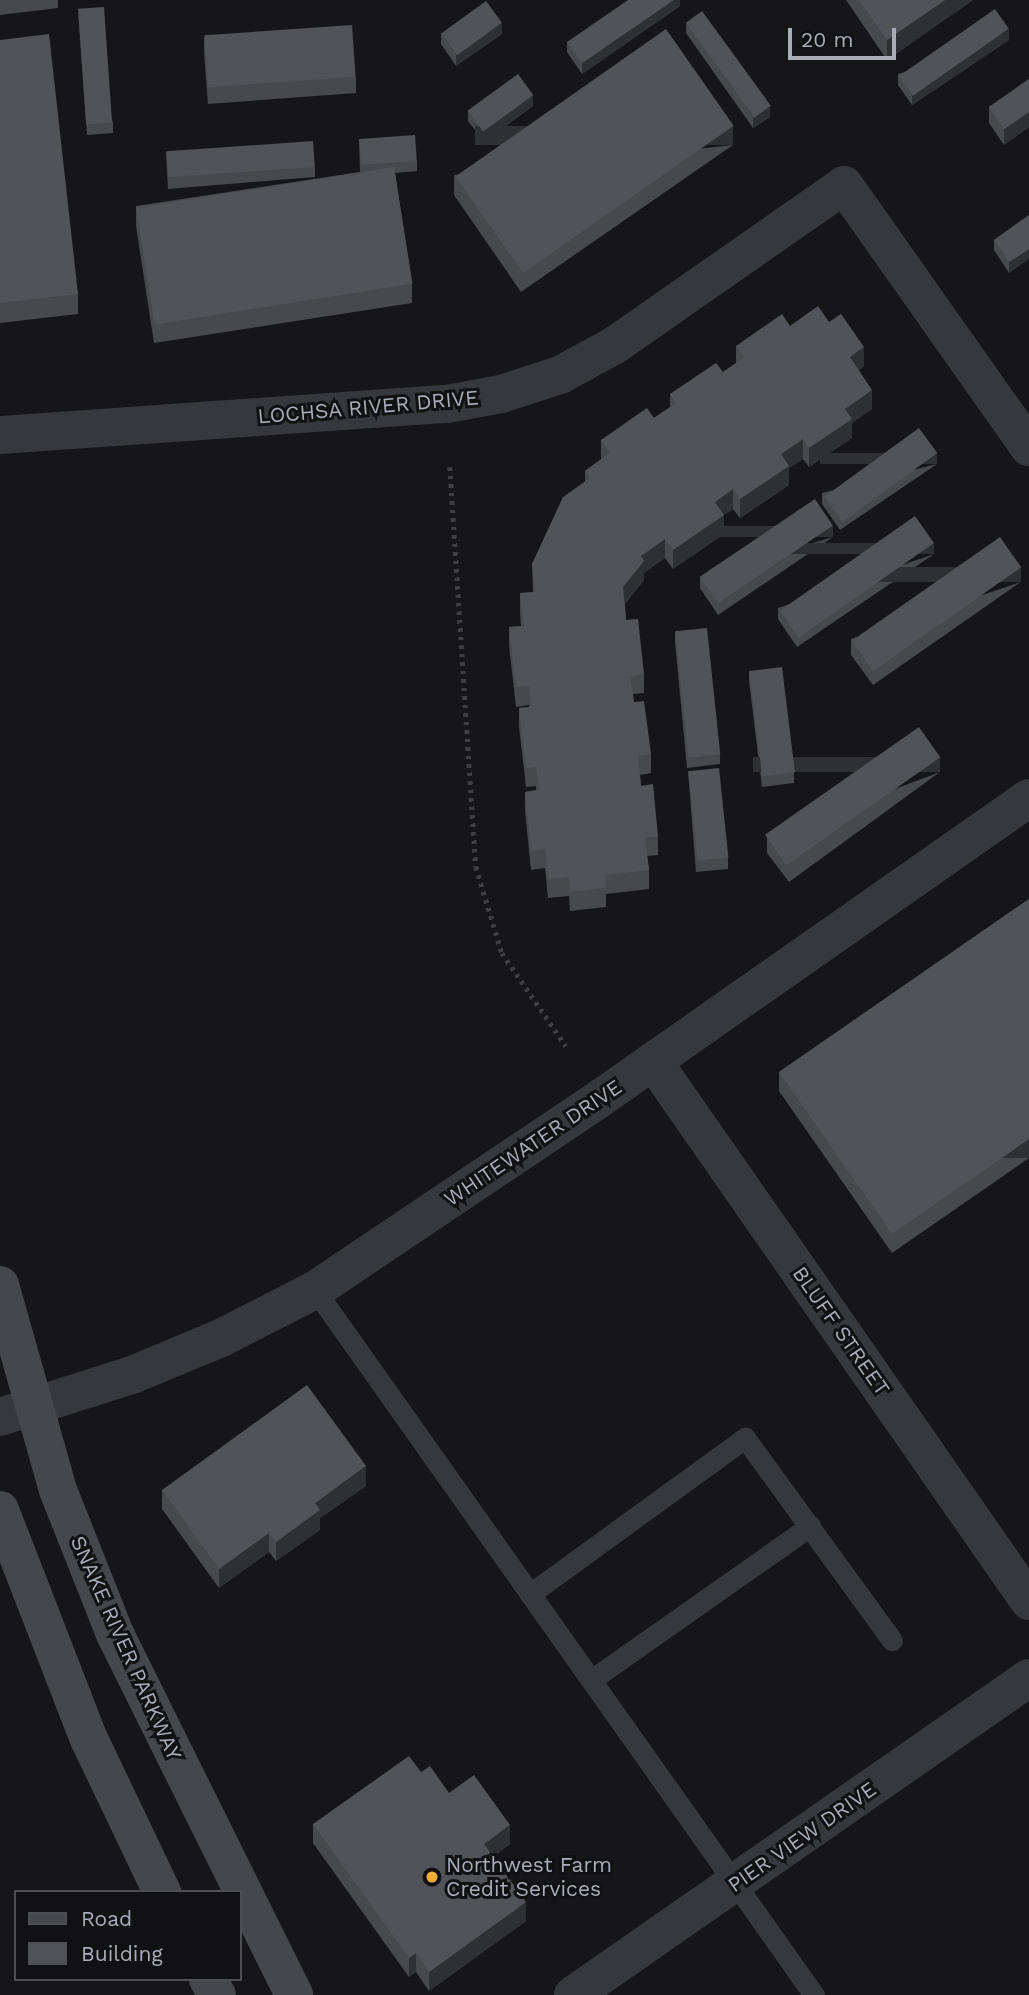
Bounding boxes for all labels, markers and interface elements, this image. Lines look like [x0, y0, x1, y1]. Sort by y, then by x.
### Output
scale bar [791, 14, 900, 58]
text: 20 m [801, 27, 853, 52]
street label: LOCHSA RIVER DRIVE [256, 385, 480, 429]
street label: WHITEWATER DRIVE [439, 1074, 627, 1212]
street label: BLUFF STREET [787, 1261, 895, 1401]
street label: SNAKE RIVER PARKWAY [65, 1532, 187, 1764]
street label: PIER VIEW DRIVE [723, 1776, 881, 1898]
place label: Northwest Farm Credit Services [446, 1852, 612, 1902]
marker: Northwest Farm Credit Services [424, 1869, 440, 1885]
legend [14, 1890, 242, 1981]
text: Road [81, 1906, 132, 1931]
text: Building [81, 1941, 163, 1966]

